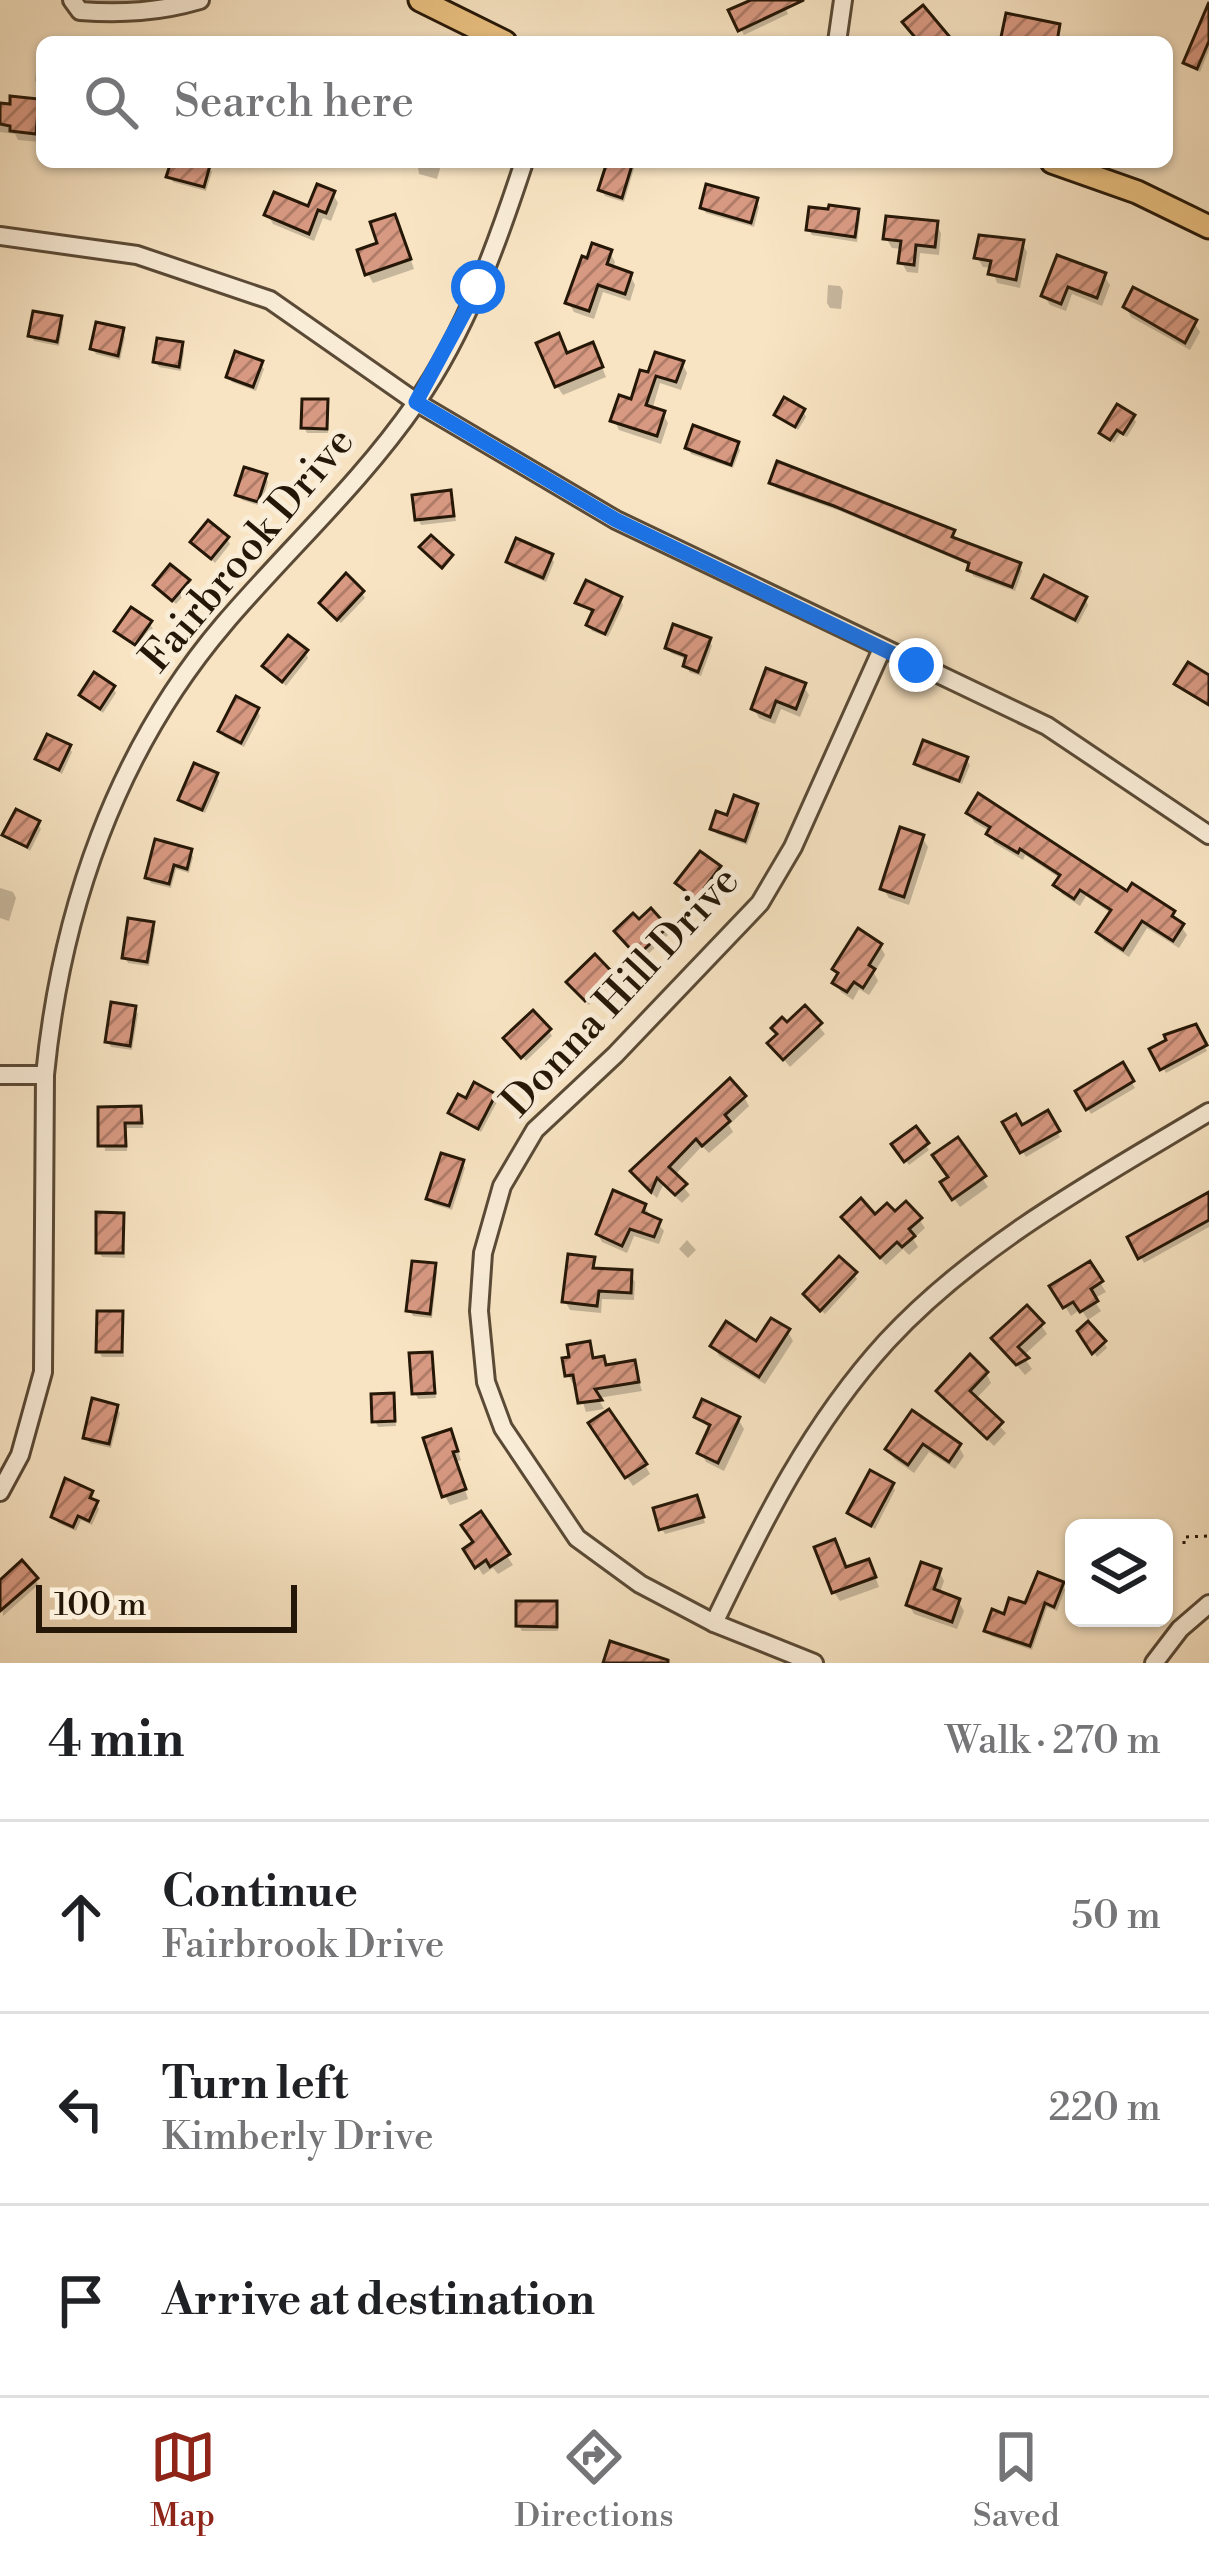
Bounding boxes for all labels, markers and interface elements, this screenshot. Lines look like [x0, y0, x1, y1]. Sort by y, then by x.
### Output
search box [36, 36, 1173, 168]
icon: search [78, 69, 144, 135]
text: Search here [174, 74, 414, 131]
route start [451, 260, 505, 314]
street label: Fairbrook Drive [130, 416, 366, 684]
route end [889, 638, 943, 692]
street label: Donna Hill Drive [491, 855, 751, 1129]
map controls [1065, 1519, 1173, 1627]
button: layers [1065, 1519, 1173, 1627]
scale bar [36, 1579, 297, 1632]
text: 100 m [54, 1585, 147, 1626]
text: 4 min [48, 1709, 184, 1773]
text: Walk · 270 m [945, 1717, 1161, 1766]
text: Continue [162, 1864, 358, 1921]
icon: ahead [48, 1884, 114, 1950]
text: 50 m [1071, 1892, 1161, 1941]
text: Fairbrook Drive [162, 1921, 444, 1970]
text: Turn left [162, 2056, 348, 2113]
icon: left [48, 2076, 114, 2142]
text: 220 m [1048, 2084, 1161, 2133]
text: Kimberly Drive [162, 2113, 434, 2162]
icon: arrive [48, 2268, 114, 2334]
text: Arrive at destination [162, 2272, 595, 2329]
tab: Map [150, 2424, 216, 2537]
tab: Directions [515, 2424, 674, 2537]
tab: Saved [973, 2424, 1059, 2537]

